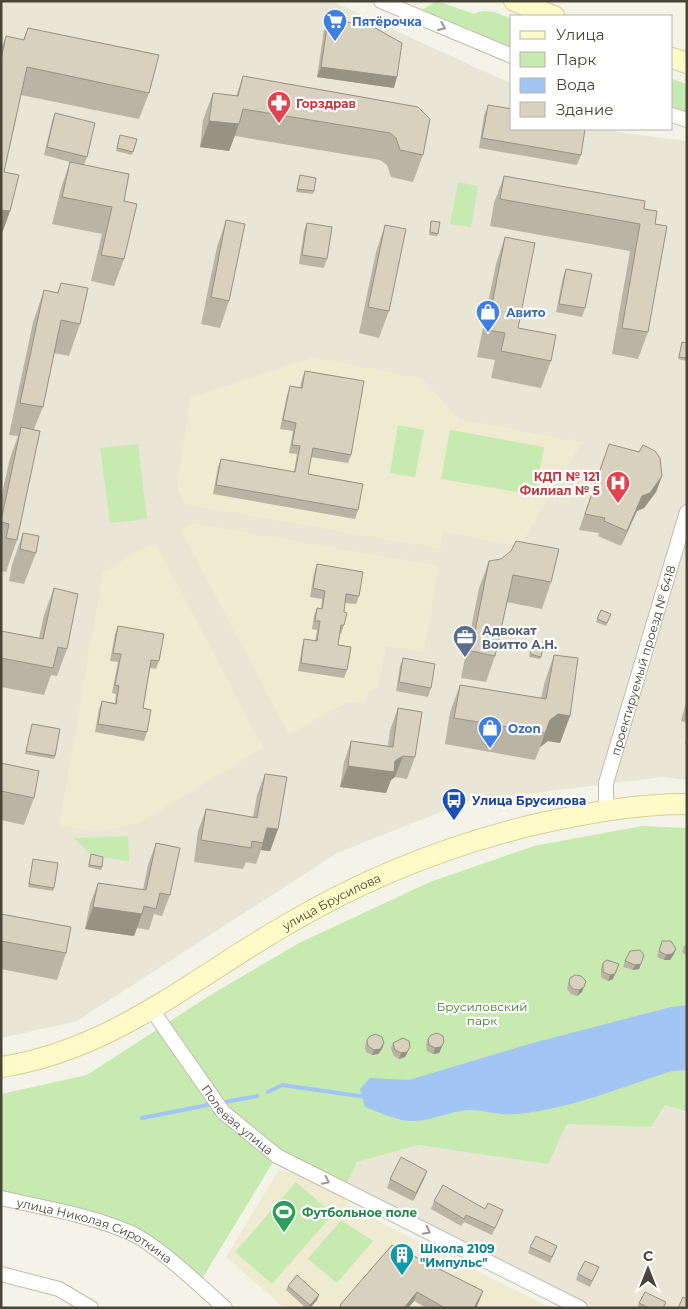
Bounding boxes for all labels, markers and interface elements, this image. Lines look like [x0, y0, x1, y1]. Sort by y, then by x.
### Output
supermarket icon: Пятёрочка [322, 8, 348, 42]
place label: Пятёрочка [352, 14, 422, 29]
legend [510, 15, 673, 130]
one-way arrow [437, 20, 446, 31]
text: Улица [556, 25, 604, 44]
text: Парк [556, 50, 596, 69]
text: Вода [556, 75, 595, 94]
pharmacy icon: Горздрав [266, 90, 292, 124]
place label: Горздрав [296, 96, 356, 111]
text: Здание [556, 100, 614, 119]
shop icon: Авито [475, 299, 501, 333]
place label: Авито [506, 305, 546, 320]
place label: КДП № 121 Филиал № 5 [520, 469, 600, 498]
hospital icon: КДП № 121 Филиал № 5 [605, 470, 631, 504]
street label: проектируемый проезд № 6418 [607, 563, 678, 757]
place label: Адвокат Воитто А.Н. [482, 623, 557, 652]
office icon: Адвокат Воитто А.Н. [452, 624, 478, 658]
shop icon: Ozon [477, 715, 503, 749]
place label: Ozon [508, 721, 541, 736]
bus stop icon: Улица Брусилова [441, 787, 467, 821]
place label: Улица Брусилова [472, 793, 586, 808]
street label: улица Брусилова [279, 870, 383, 934]
park label: Брусиловский парк [436, 999, 528, 1028]
street label: Полевая улица [199, 1082, 277, 1158]
one-way arrow [321, 1175, 330, 1185]
street label: улица Николая Сироткина [15, 1194, 176, 1266]
sports icon: Футбольное поле [271, 1199, 297, 1233]
place label: Футбольное поле [302, 1205, 418, 1220]
one-way arrow [422, 1225, 431, 1235]
place label: Школа 2109 "Импульс" [420, 1241, 495, 1270]
building icon: Школа 2109 "Импульс" [389, 1242, 415, 1276]
north arrow [623, 1244, 673, 1294]
text: С [643, 1247, 653, 1265]

